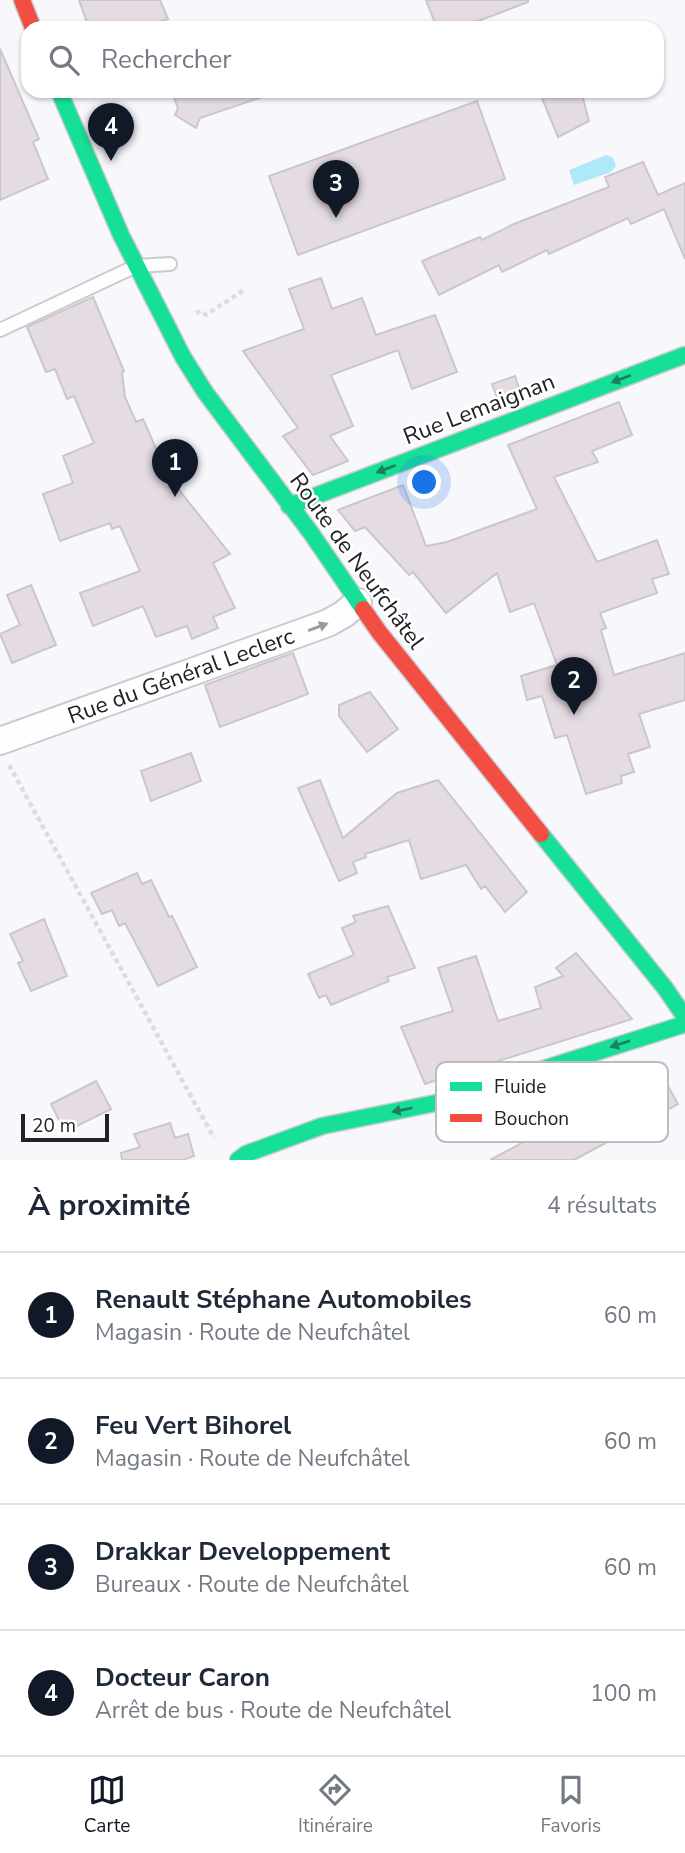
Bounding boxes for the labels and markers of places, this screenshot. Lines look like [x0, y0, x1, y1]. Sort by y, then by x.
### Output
pin: 4 [88, 103, 134, 161]
pin: 3 [313, 160, 359, 218]
pin: 1 [152, 439, 198, 497]
pin: 2 [551, 657, 597, 715]

